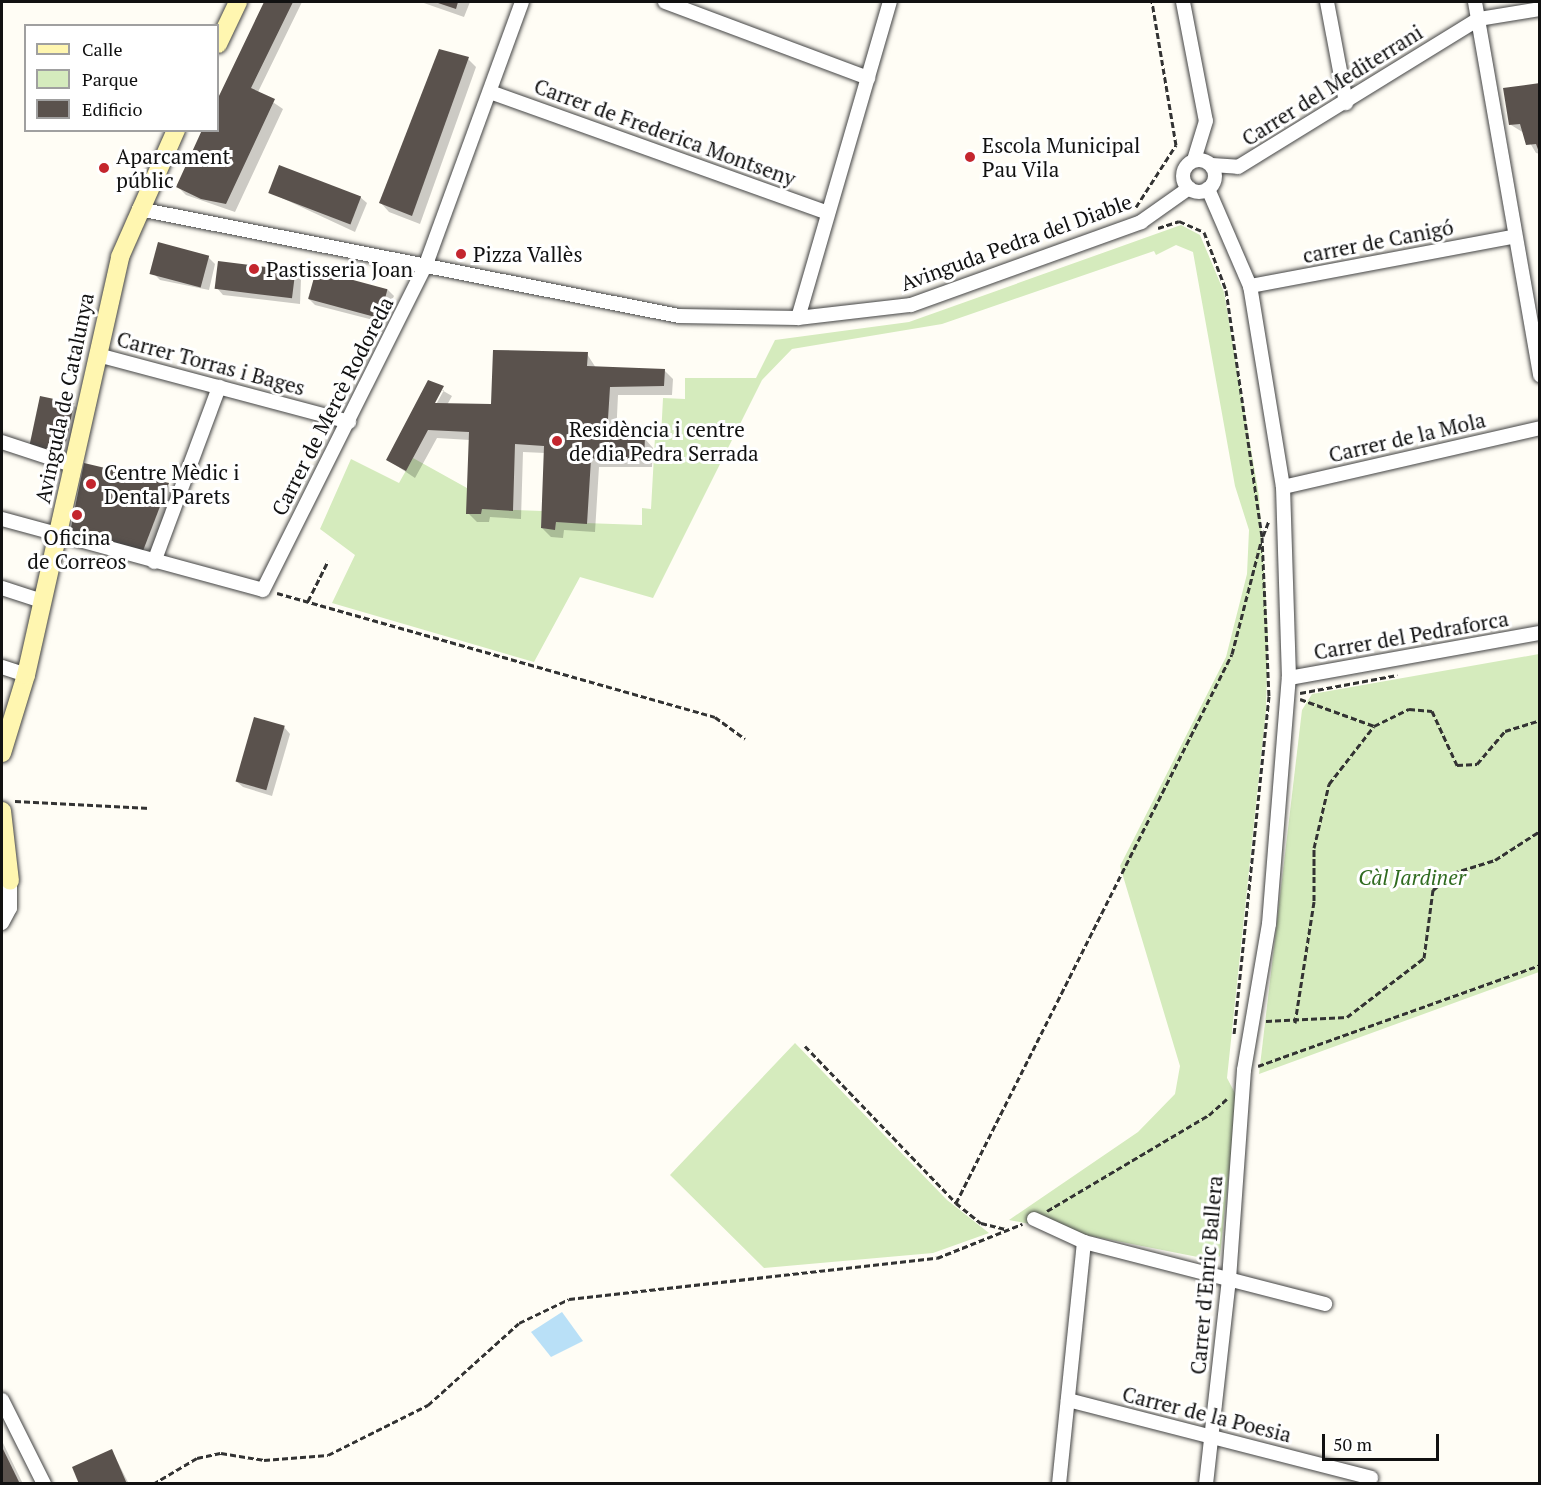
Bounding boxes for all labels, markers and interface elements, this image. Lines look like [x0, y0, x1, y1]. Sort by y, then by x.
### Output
street label: Carrer del Mediterrani [1237, 19, 1427, 151]
legend [24, 24, 219, 132]
text: Calle [82, 37, 123, 61]
text: Parque [82, 67, 138, 91]
street label: Carrer de Frederica Montseny [531, 73, 799, 191]
text: Edificio [82, 97, 142, 121]
place label: Escola Municipal Pau Vila [982, 132, 1140, 182]
place label: Aparcament públic [116, 143, 230, 193]
marker: Escola Municipal Pau Vila [963, 150, 977, 164]
marker: Aparcament públic [97, 161, 111, 175]
street label: Avinguda Pedra del Diable [897, 188, 1135, 296]
street label: carrer de Canigó [1300, 214, 1456, 268]
place label: Pizza Vallès [473, 241, 583, 267]
marker: Pizza Vallès [454, 247, 468, 261]
place label: Pastisseria Joan [266, 256, 413, 282]
marker: Pastisseria Joan [247, 262, 261, 276]
street label: Avinguda de Catalunya [29, 290, 99, 506]
street label: Carrer de Mercè Rodoreda [266, 292, 398, 520]
street label: Carrer Torras i Bages [114, 326, 308, 400]
street label: Carrer de la Mola [1326, 407, 1488, 467]
place label: Residència i centre de dia Pedra Serrada [569, 416, 759, 466]
marker: Residència i centre de dia Pedra Serrada [550, 434, 564, 448]
place label: Centre Mèdic i Dental Parets [104, 459, 240, 509]
marker: Centre Mèdic i Dental Parets [82, 475, 100, 493]
marker: Oficina de Correos [70, 508, 84, 522]
place label: Oficina de Correos [27, 524, 127, 574]
street label: Carrer del Pedraforca [1312, 605, 1510, 665]
park label: Càl Jardiner [1358, 864, 1466, 890]
street label: Carrer d'Enric Ballera [1185, 1174, 1227, 1376]
street label: Carrer de la Poesia [1120, 1381, 1294, 1447]
scale bar [1325, 1422, 1442, 1460]
text: 50 m [1333, 1432, 1372, 1456]

